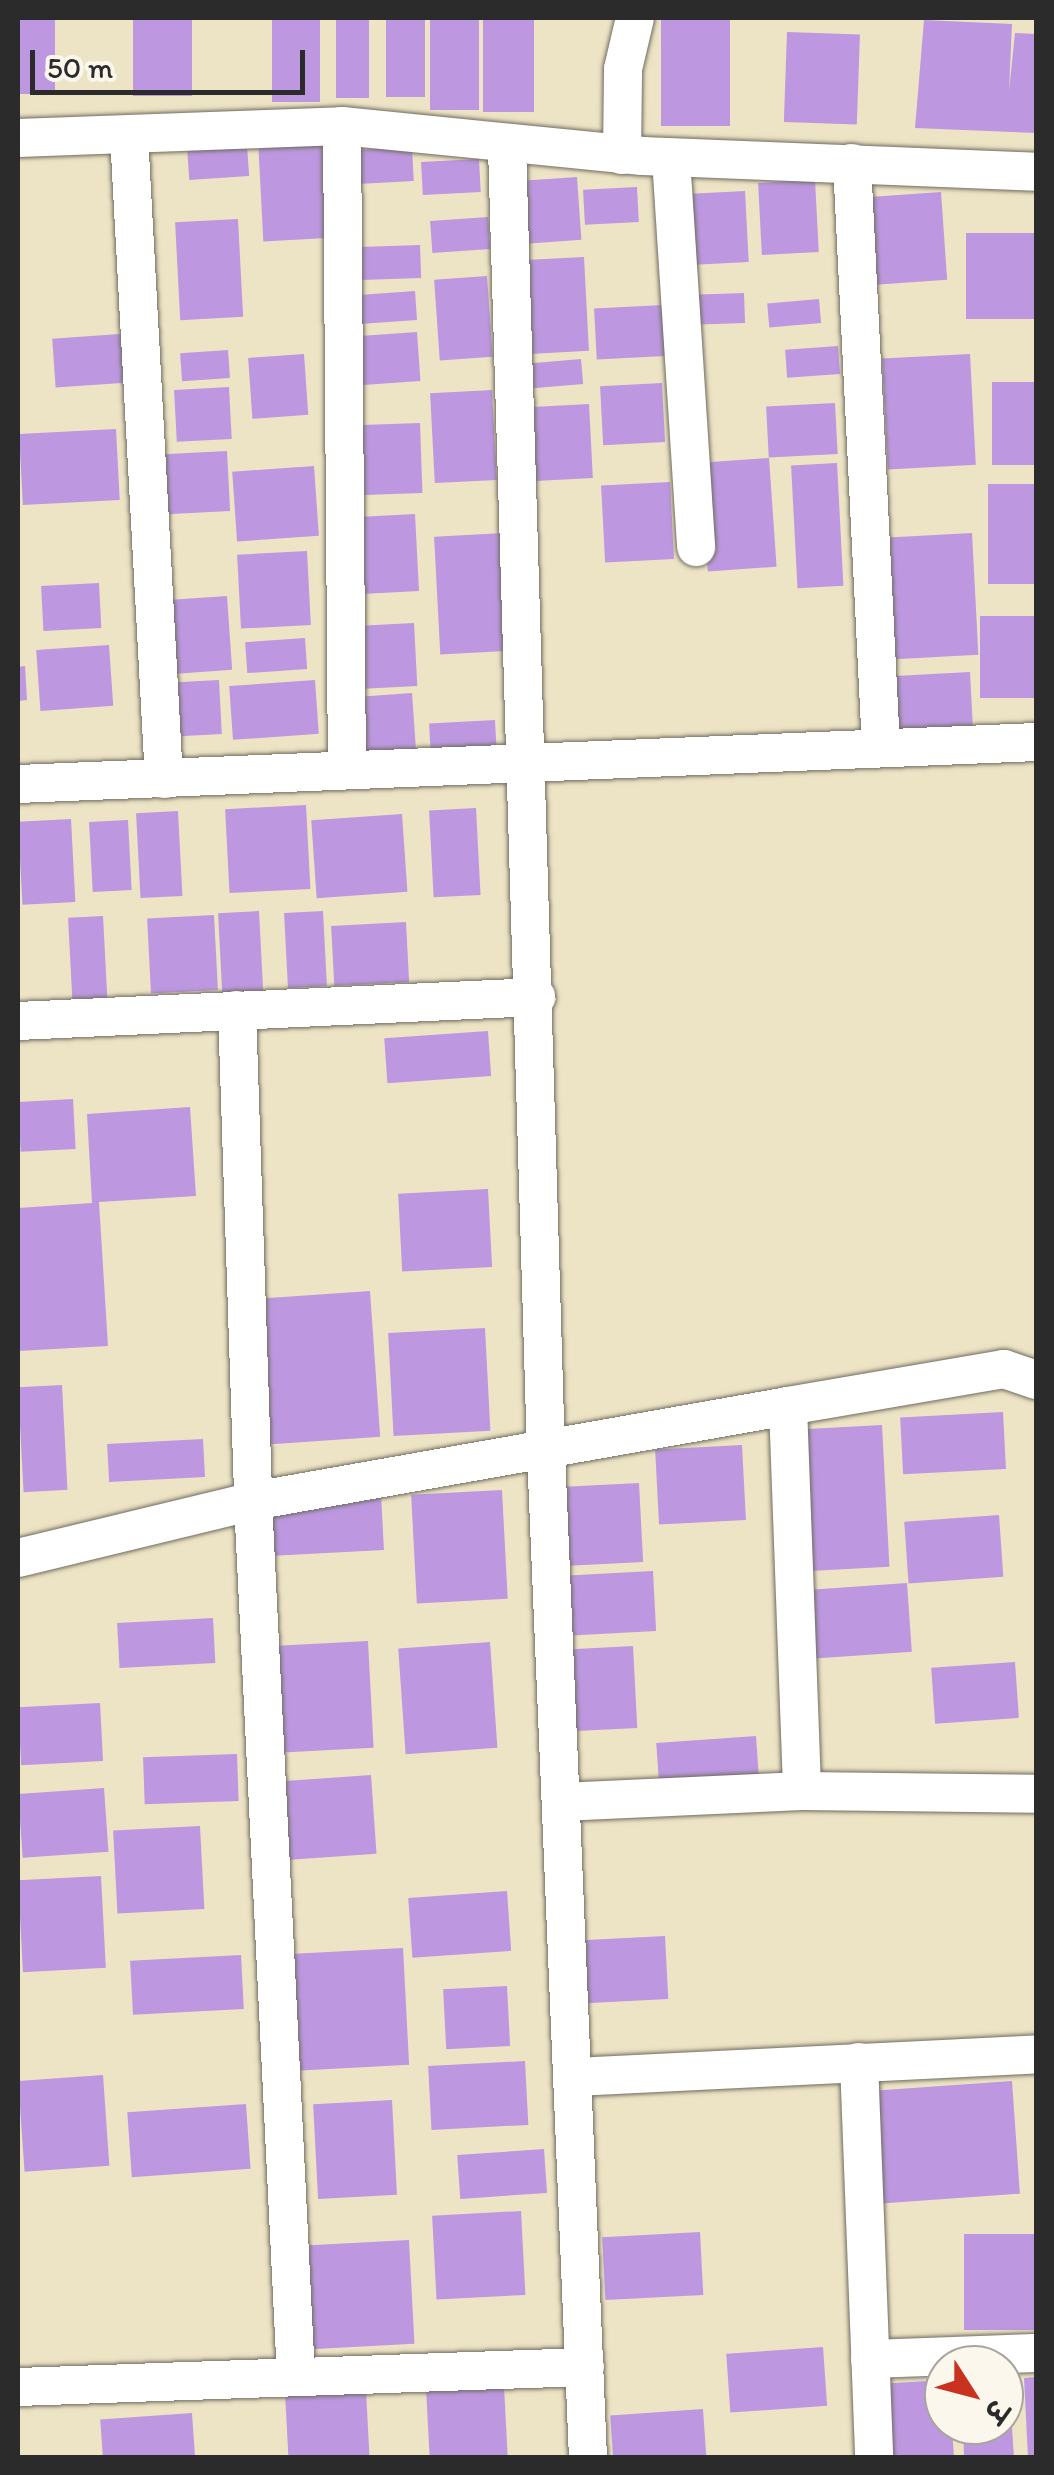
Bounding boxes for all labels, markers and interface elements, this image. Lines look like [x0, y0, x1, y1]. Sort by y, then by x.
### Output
scale bar [35, 30, 310, 92]
text: 50 m [47, 49, 113, 86]
north arrow [924, 2345, 1024, 2445]
text: उ [977, 2394, 1016, 2429]

